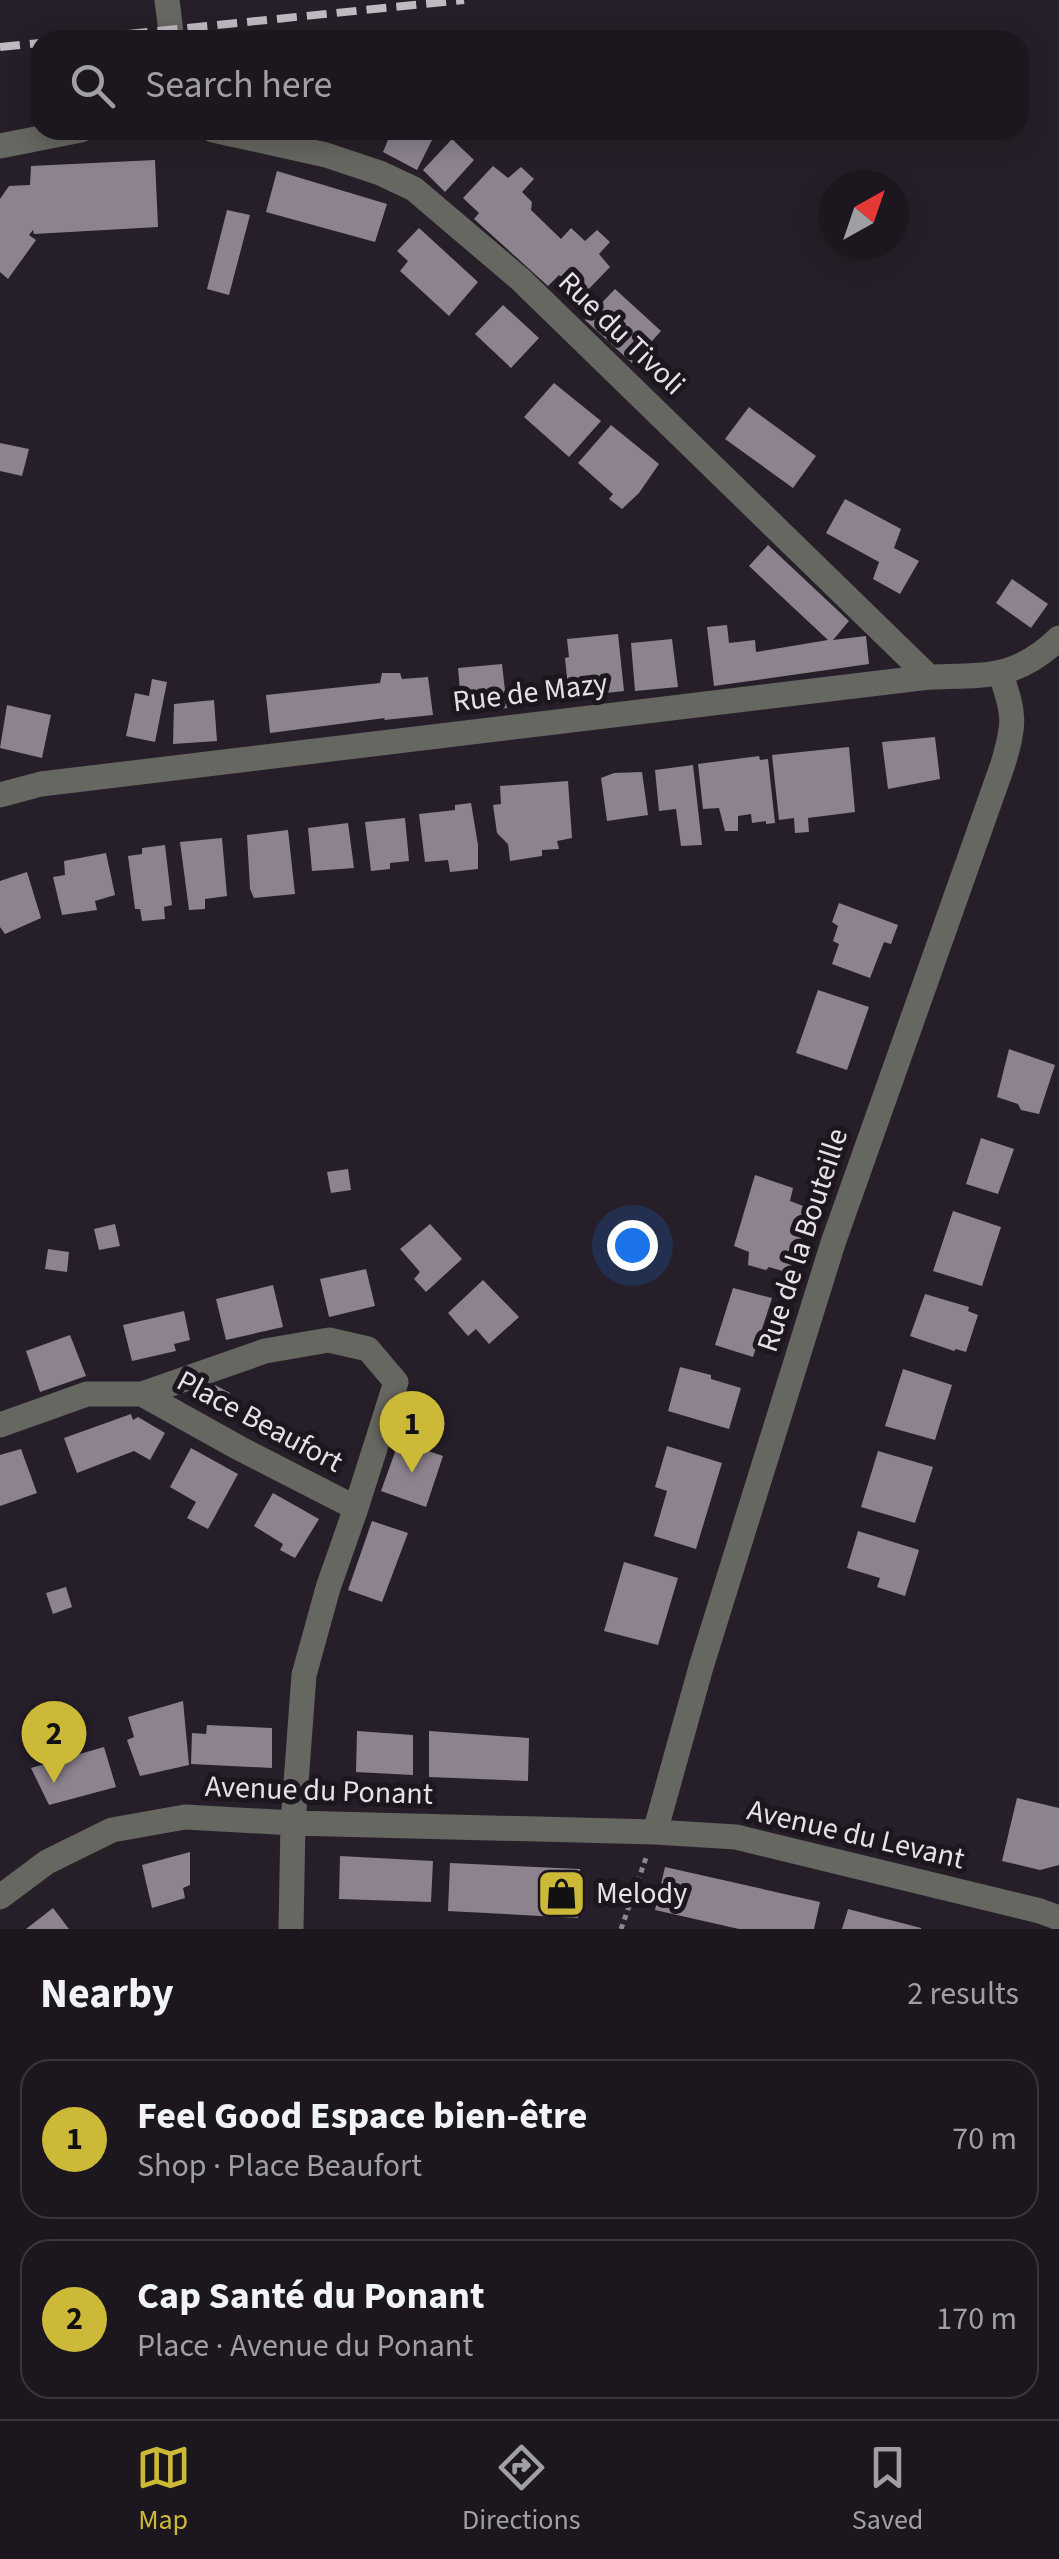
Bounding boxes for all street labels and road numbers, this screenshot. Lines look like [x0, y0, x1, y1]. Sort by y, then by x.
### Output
street label: Rue du Tivoli [548, 262, 695, 405]
street label: Rue de Mazy [450, 662, 610, 723]
street label: Rue de la Bouteille [746, 1123, 859, 1358]
street label: Place Beaufort [169, 1360, 350, 1483]
street label: Avenue du Ponant [204, 1765, 434, 1816]
street label: Avenue du Levant [743, 1789, 969, 1880]

